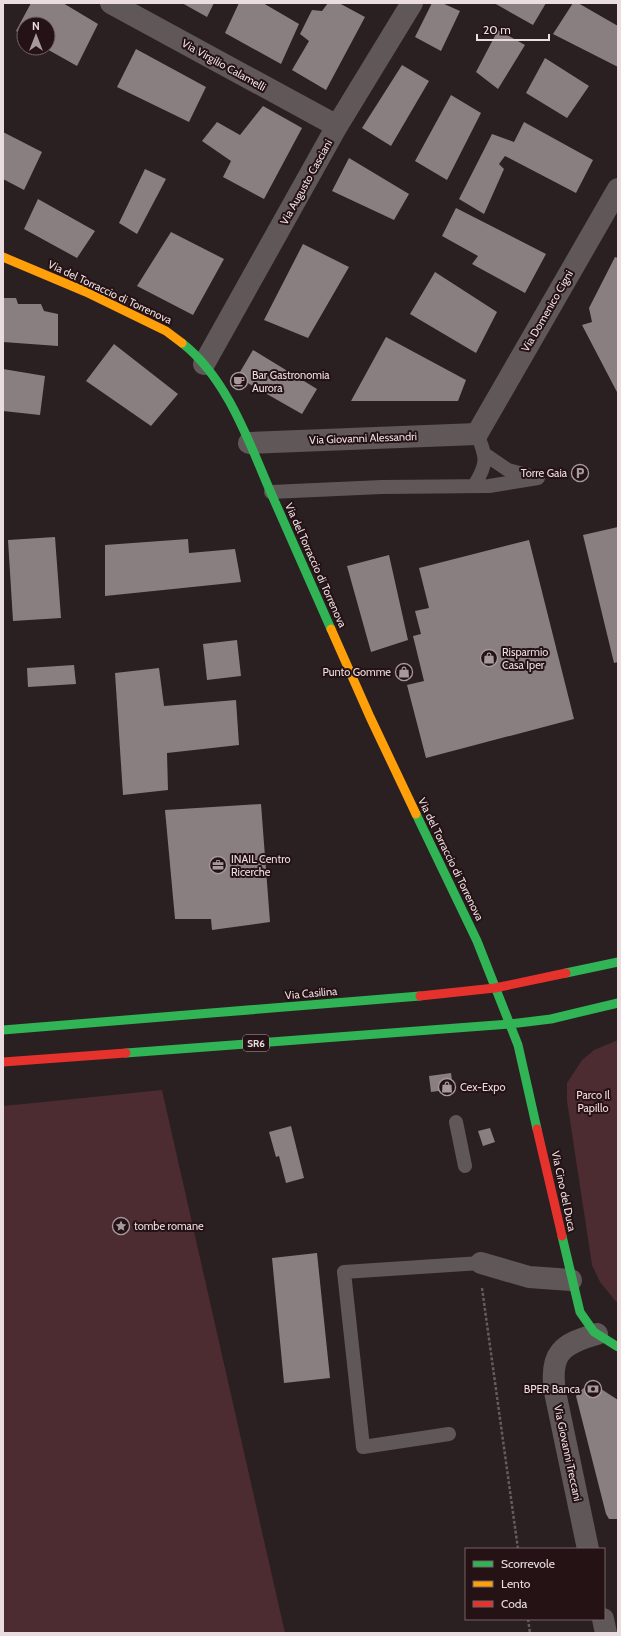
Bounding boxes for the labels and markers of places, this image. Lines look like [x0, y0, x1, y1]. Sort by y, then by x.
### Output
place label: Bar Gastronomia Aurora [252, 368, 330, 395]
cafe icon: Bar Gastronomia Aurora [229, 371, 249, 391]
parking icon: Torre Gaia [570, 463, 590, 483]
place label: Torre Gaia [521, 466, 568, 480]
place label: Risparmio Casa Iper [502, 645, 548, 672]
shop icon: Risparmio Casa Iper [479, 648, 499, 668]
shop icon: Punto Gomme [394, 662, 414, 682]
place label: Punto Gomme [322, 665, 391, 679]
place label: INAIL Centro Ricerche [231, 852, 291, 879]
office icon: INAIL Centro Ricerche [208, 855, 228, 875]
shop icon: Cex-Expo [437, 1077, 457, 1097]
place label: Cex-Expo [460, 1080, 505, 1094]
place icon: tombe romane [111, 1216, 131, 1236]
place label: tombe romane [134, 1219, 204, 1233]
bank icon: BPER Banca [583, 1379, 603, 1399]
place label: BPER Banca [524, 1382, 581, 1396]

